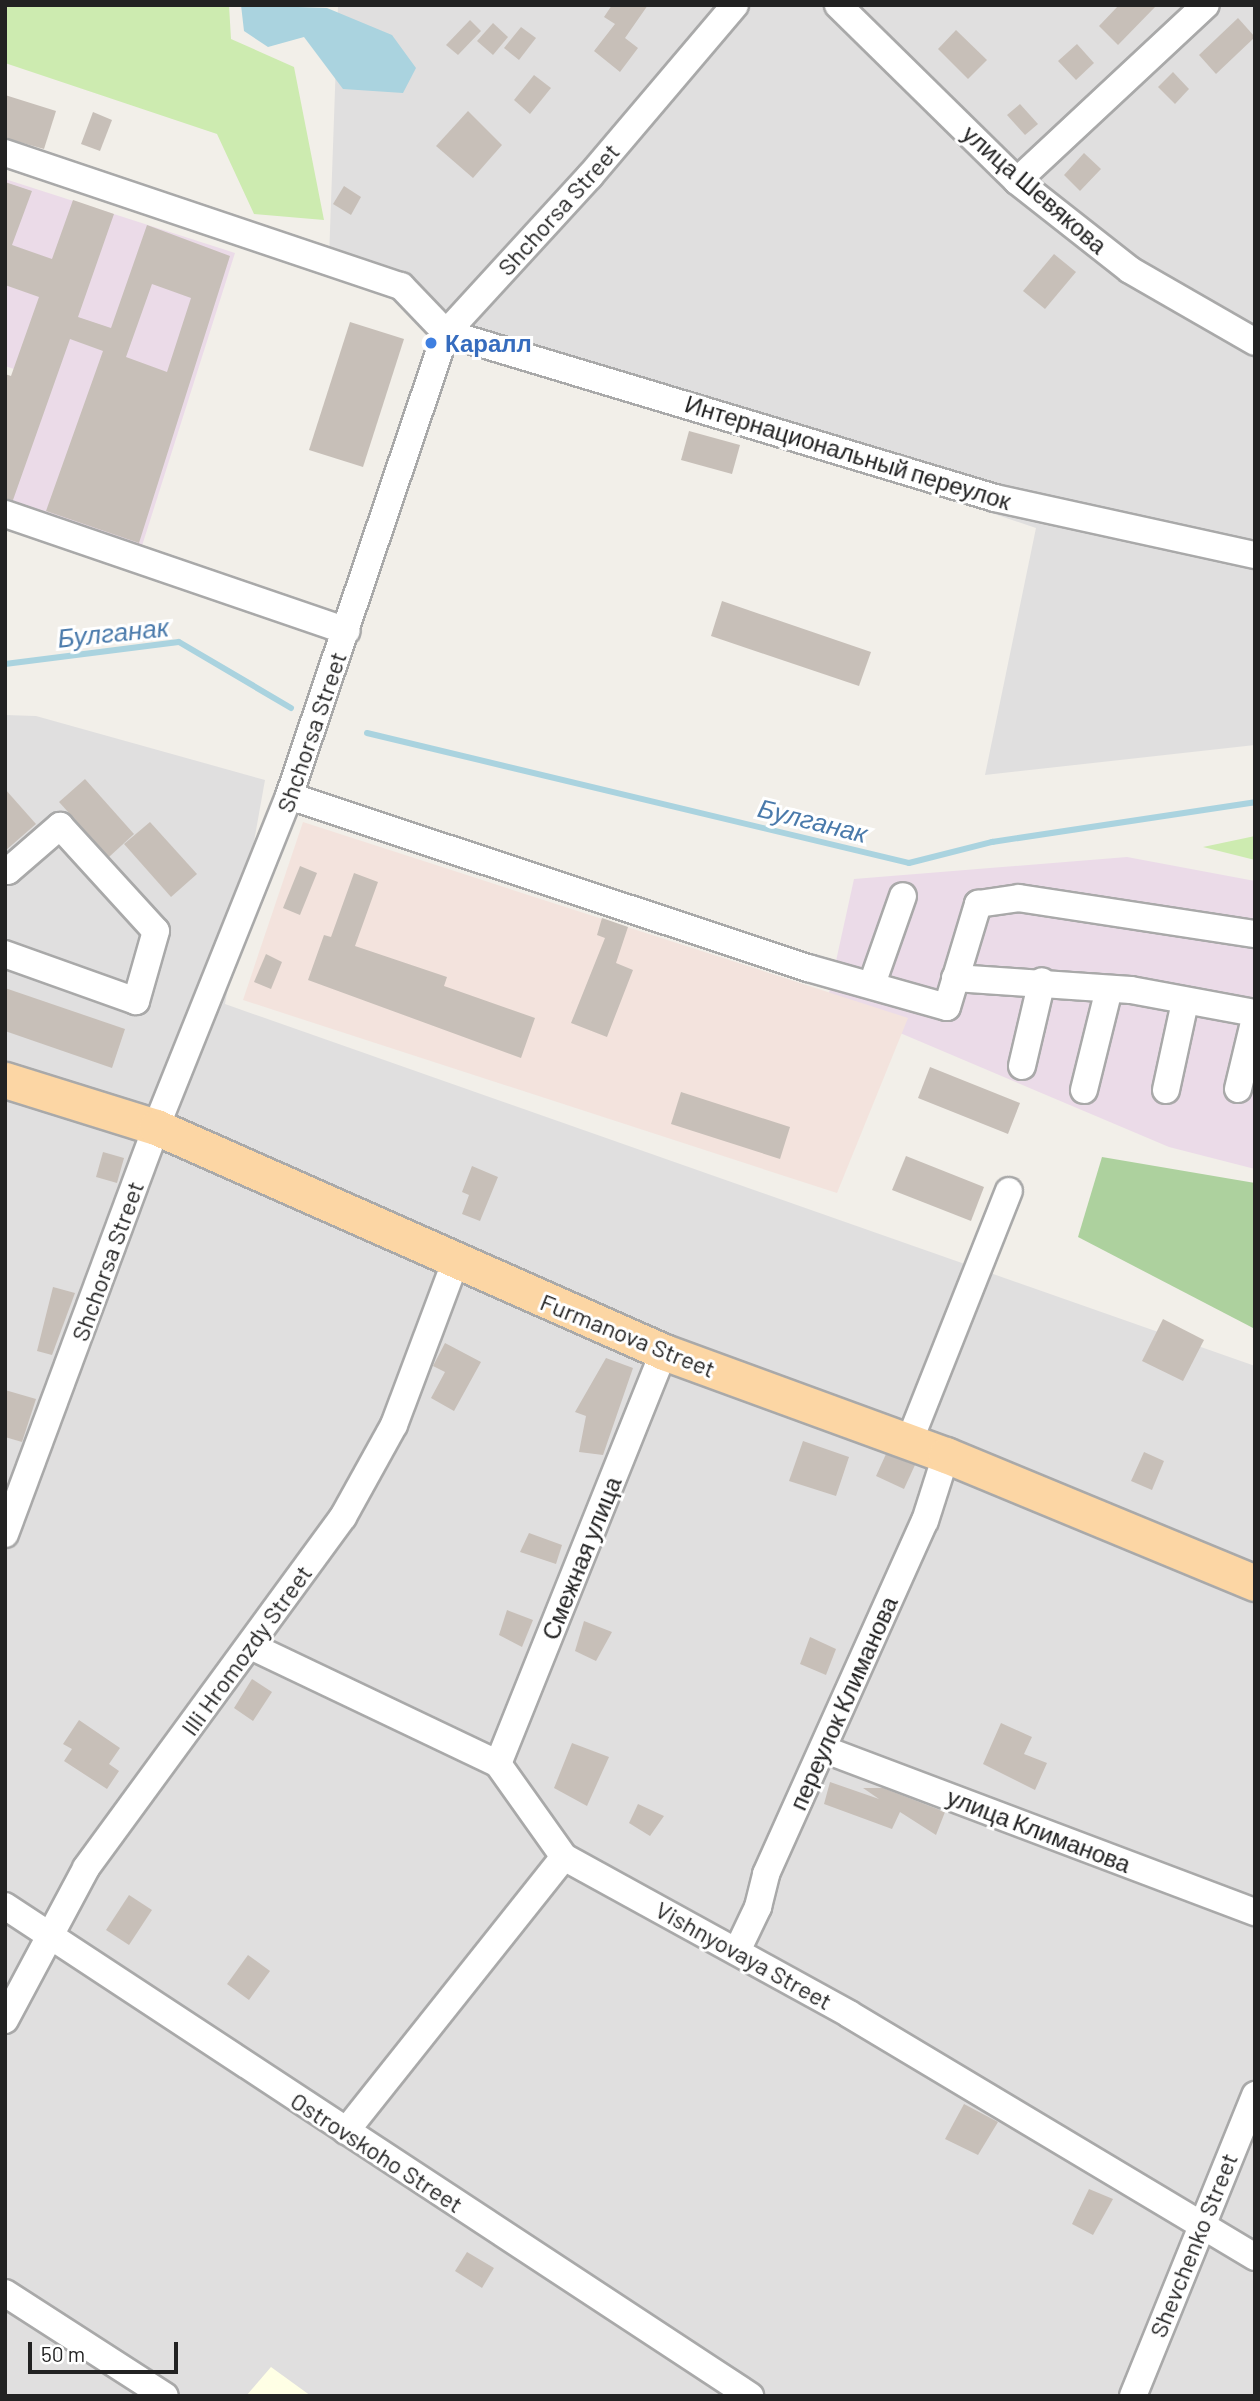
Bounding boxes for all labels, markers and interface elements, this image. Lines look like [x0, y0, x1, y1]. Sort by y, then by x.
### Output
street label: улица Шевякова [957, 119, 1113, 259]
street label: Shchorsa Street [491, 137, 625, 281]
place label: Каралл [445, 329, 532, 357]
marker: Каралл [423, 335, 439, 351]
street label: Интернациональный переулок [682, 389, 1014, 515]
water label: Булганак [56, 611, 170, 653]
street label: Shchorsa Street [270, 648, 352, 816]
water label: Булганак [755, 791, 871, 849]
street label: Shchorsa Street [65, 1177, 149, 1345]
street label: Furmanova Street [536, 1287, 720, 1383]
street label: Смежная улица [535, 1472, 627, 1644]
street label: Illi Hromozdy Street [175, 1559, 317, 1741]
street label: переулок Климанова [783, 1592, 903, 1814]
street label: улица Климанова [943, 1782, 1135, 1878]
street label: Vishnyovaya Street [651, 1895, 837, 2015]
street label: Ostrovskoho Street [286, 2086, 468, 2218]
street label: Shevchenko Street [1143, 2149, 1243, 2341]
scale bar [32, 2328, 182, 2372]
text: 50 m [41, 2341, 85, 2366]

